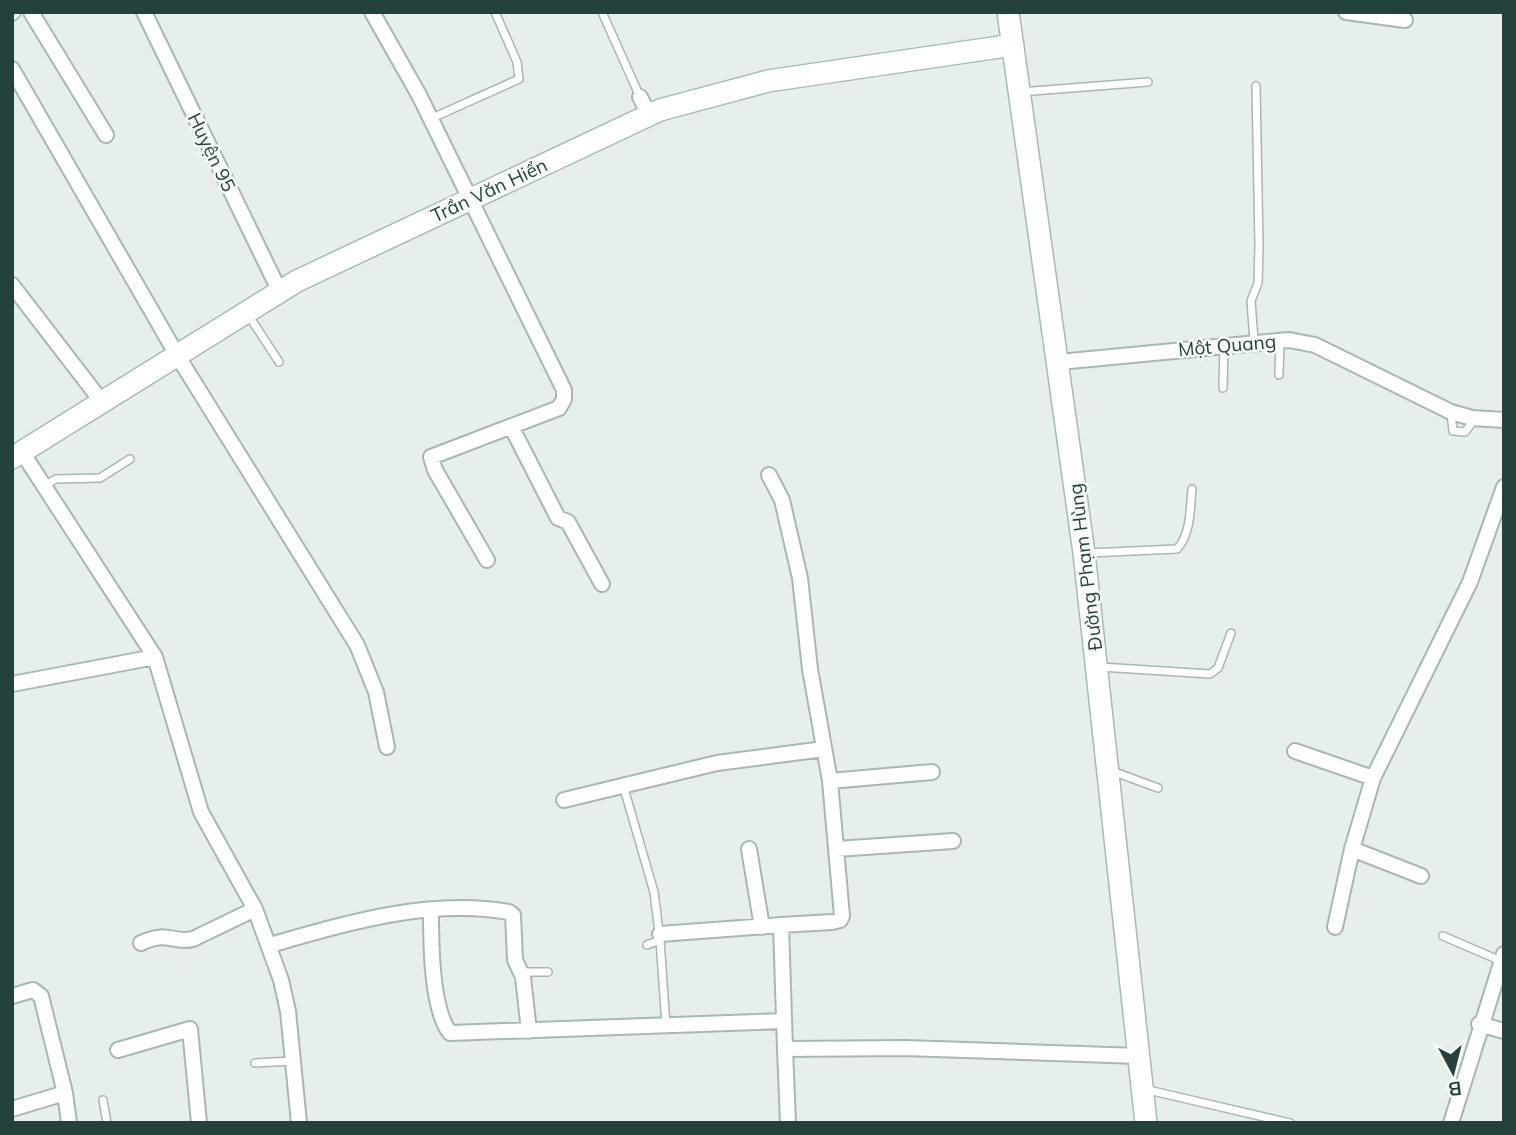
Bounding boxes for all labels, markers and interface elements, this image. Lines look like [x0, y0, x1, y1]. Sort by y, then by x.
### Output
street label: Huyện 95 [183, 109, 241, 195]
street label: Trần Văn Hiển [427, 153, 551, 227]
street label: Một Quang [1177, 329, 1277, 361]
street label: Đường Phạm Hùng [1063, 482, 1107, 652]
north arrow [1418, 1037, 1488, 1107]
text: B [1447, 1076, 1463, 1102]

